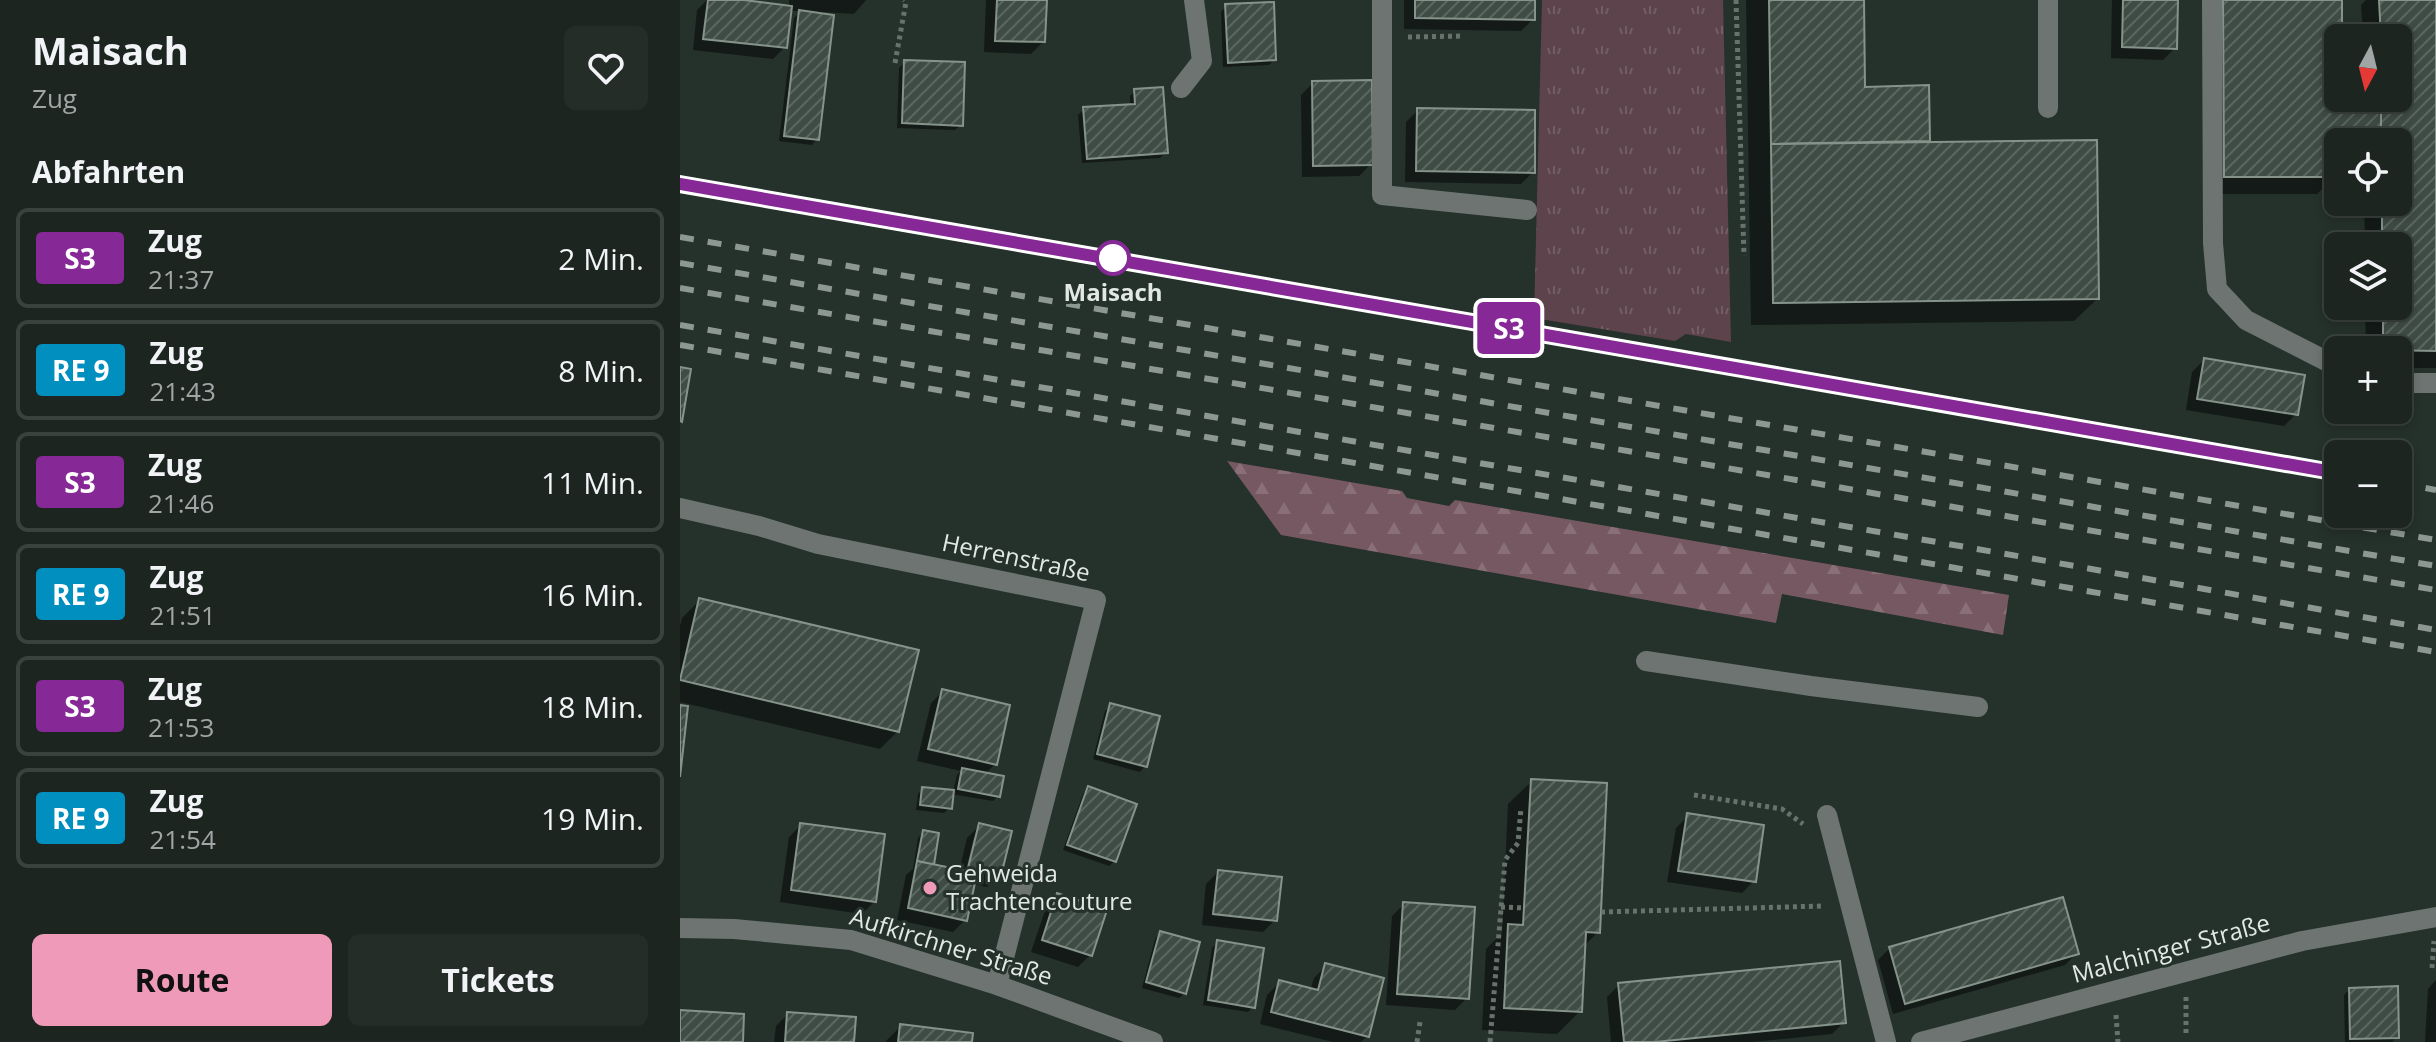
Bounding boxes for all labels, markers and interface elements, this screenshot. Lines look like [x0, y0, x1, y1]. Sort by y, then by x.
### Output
text: Maisach [32, 24, 189, 76]
north arrow [2324, 24, 2412, 112]
map controls [2324, 24, 2412, 528]
button: heart [564, 26, 648, 110]
text: Zug [32, 80, 77, 116]
button: locate [2324, 128, 2412, 216]
text: Abfahrten [32, 151, 185, 192]
text: Zug [148, 220, 202, 261]
button: layers [2324, 232, 2412, 320]
text: 2 Min. [558, 238, 644, 279]
text: S3 [64, 239, 96, 277]
marker: Maisach [1096, 241, 1130, 275]
text: 21:37 [148, 261, 214, 297]
place label: Maisach [1064, 275, 1163, 308]
line badge: S3 [1473, 302, 1545, 354]
text: S3 [1493, 309, 1525, 347]
text: Zug [149, 332, 204, 373]
button: + [2324, 336, 2412, 424]
text: 8 Min. [558, 350, 644, 391]
text: RE 9 [52, 351, 109, 389]
text: 21:43 [149, 373, 216, 409]
button: − [2324, 440, 2412, 528]
text: Zug [148, 444, 202, 485]
text: 11 Min. [541, 462, 644, 503]
text: S3 [64, 463, 96, 501]
text: 21:46 [148, 485, 214, 521]
street label: Herrenstraße [939, 525, 1093, 588]
text: Zug [149, 556, 204, 597]
text: 16 Min. [541, 574, 644, 615]
text: RE 9 [52, 575, 109, 613]
text: 21:51 [149, 597, 216, 633]
text: Zug [148, 668, 202, 709]
text: 18 Min. [541, 686, 644, 727]
text: S3 [64, 687, 96, 725]
text: 21:53 [148, 709, 214, 745]
text: Zug [149, 780, 204, 821]
text: 19 Min. [541, 798, 644, 839]
text: RE 9 [52, 799, 109, 837]
text: 21:54 [149, 821, 216, 857]
place label: Gehweida Trachtencouture [946, 856, 1133, 917]
marker: Gehweida Trachtencouture [921, 879, 939, 897]
street label: Aufkirchner Straße [846, 899, 1057, 992]
street label: Malchinger Straße [2068, 905, 2273, 990]
button: Route [32, 934, 332, 1026]
button: Tickets [348, 934, 648, 1026]

